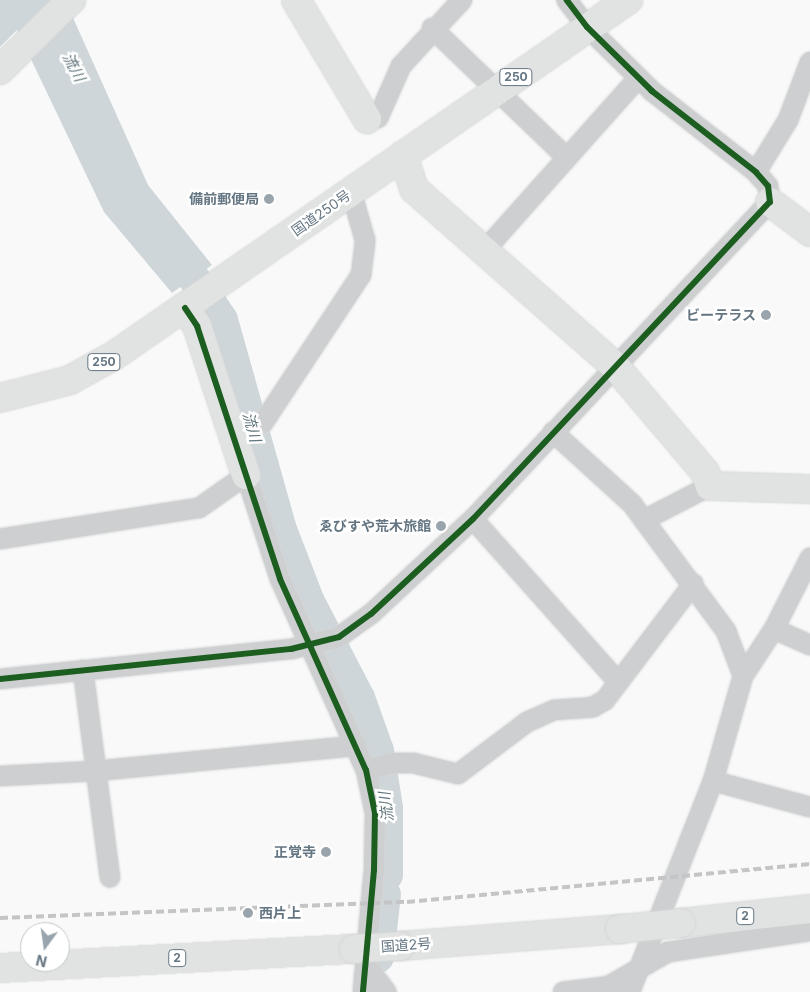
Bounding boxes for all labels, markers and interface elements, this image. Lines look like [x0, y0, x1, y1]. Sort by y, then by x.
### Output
water label: 流川 [59, 50, 89, 84]
road number: 250 [498, 68, 534, 86]
street label: 国道250号 [288, 187, 354, 239]
place label: 備前郵便局 [189, 191, 259, 207]
marker: 備前郵便局 [263, 193, 275, 205]
place label: ビーテラス [686, 307, 756, 323]
marker: ビーテラス [760, 309, 772, 321]
road number: 250 [86, 352, 122, 372]
water label: 流川 [239, 410, 265, 444]
place label: ゑびすや荒木旅館 [319, 518, 431, 534]
marker: ゑびすや荒木旅館 [435, 520, 447, 532]
water label: 流川 [375, 791, 397, 823]
place label: 正覚寺 [274, 844, 316, 860]
marker: 正覚寺 [320, 846, 332, 858]
place label: 西片上 [259, 905, 301, 921]
marker: 西片上 [241, 906, 255, 920]
road number: 2 [735, 906, 755, 926]
north arrow [20, 922, 70, 972]
street label: 国道2号 [380, 935, 432, 955]
road number: 2 [167, 948, 187, 968]
text: N [34, 952, 49, 971]

